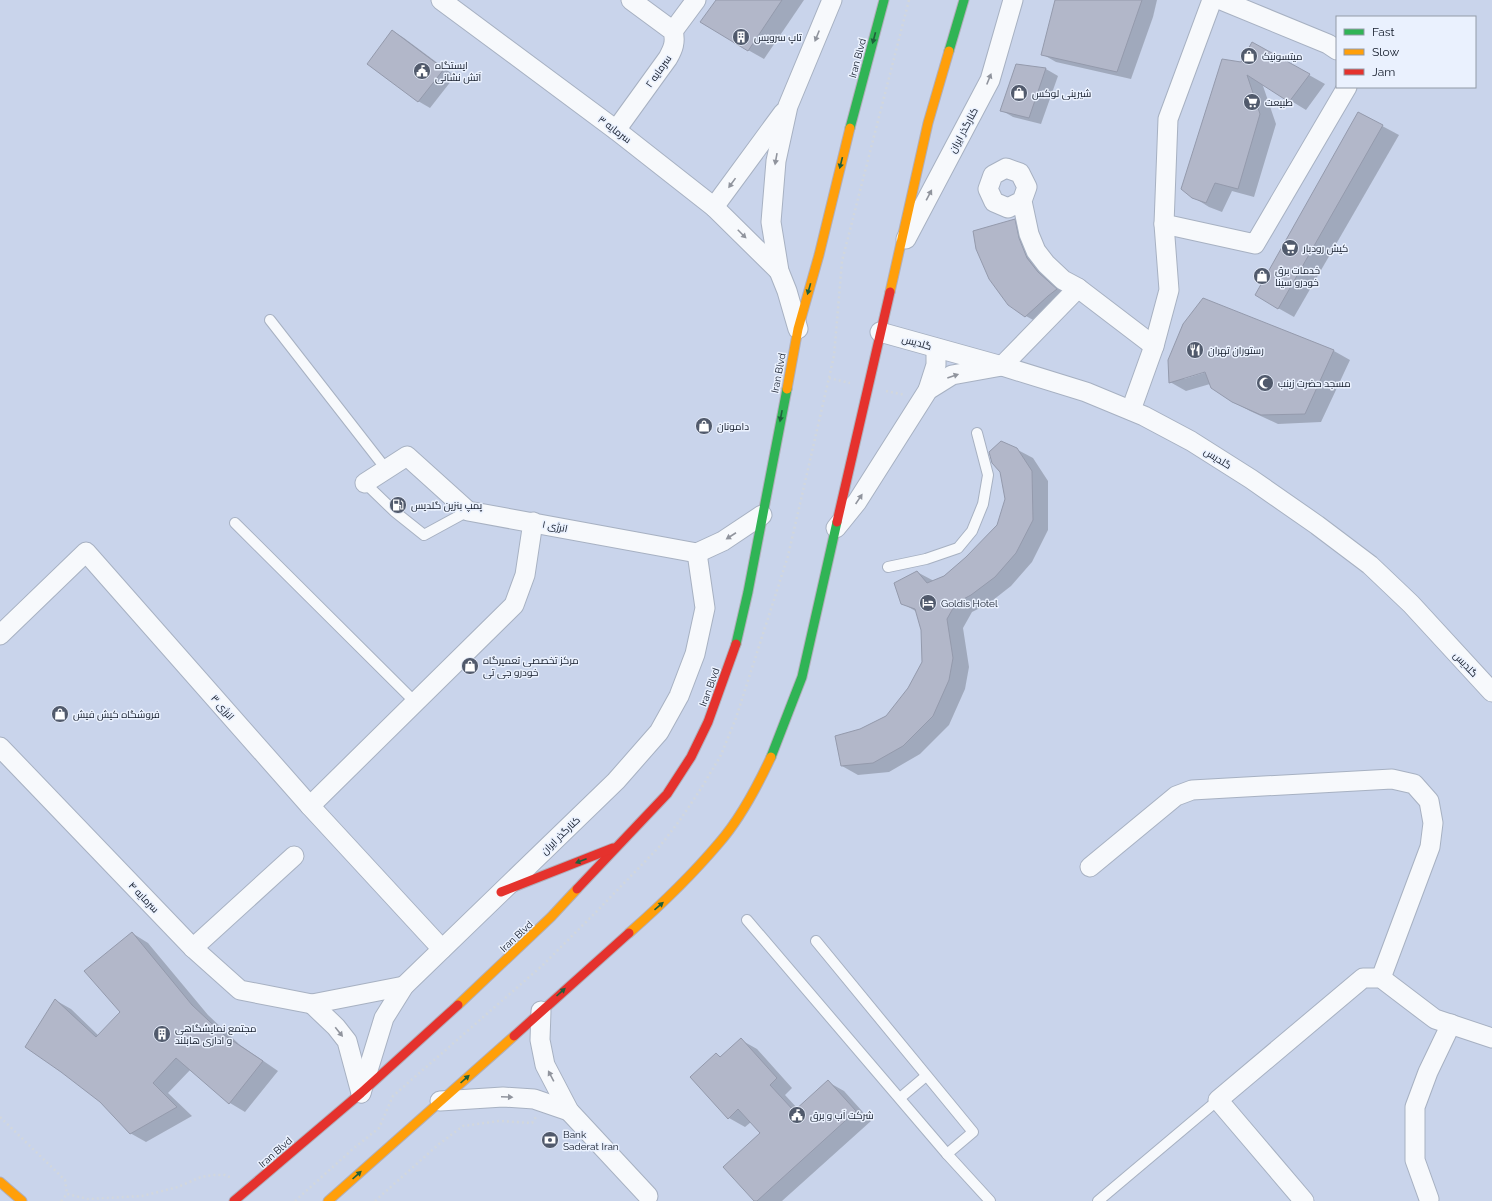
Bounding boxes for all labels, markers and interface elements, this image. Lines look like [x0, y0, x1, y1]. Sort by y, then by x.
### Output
legend [1336, 16, 1476, 88]
text: Fast [1372, 25, 1395, 39]
building icon: تاپ سرویس [731, 27, 751, 47]
one-way arrow [813, 31, 819, 43]
place label: تاپ سرویس [754, 32, 802, 44]
one-way arrow [871, 32, 877, 44]
street label: Iran Blvd [847, 37, 868, 79]
text: Slow [1372, 45, 1399, 59]
shop icon: میتسونیک [1239, 46, 1259, 66]
place label: میتسونیک [1262, 51, 1302, 62]
street label: سرمایه ۲ [643, 53, 673, 89]
place label: ایستگاه آتش نشانی [435, 60, 481, 84]
public building icon: ایستگاه آتش نشانی [412, 61, 432, 81]
text: Jam [1372, 65, 1395, 79]
one-way arrow [986, 73, 992, 85]
shop icon: شيرينی لوكس [1009, 83, 1029, 103]
place label: شيرينی لوكس [1032, 88, 1091, 100]
supermarket icon: طبیعت [1242, 92, 1262, 112]
place label: طبیعت [1265, 97, 1293, 108]
street label: کنارگذر ایران [947, 106, 981, 155]
street label: سرمایه ۳ [596, 113, 633, 145]
one-way arrow [773, 153, 779, 165]
one-way arrow [838, 158, 844, 170]
one-way arrow [728, 177, 736, 188]
one-way arrow [926, 189, 932, 201]
one-way arrow [737, 229, 747, 239]
supermarket icon: کیش رودبار [1280, 238, 1300, 258]
place label: کیش رودبار [1302, 243, 1348, 255]
place label: خدمات برق خودرو سینا [1275, 265, 1320, 288]
shop icon: خدمات برق خودرو سینا [1252, 266, 1272, 286]
one-way arrow [806, 284, 812, 296]
street label: گلدیس [901, 333, 933, 353]
restaurant icon: رستوران تهران [1185, 340, 1205, 360]
place label: رستوران تهران [1208, 345, 1264, 357]
street label: Iran Blvd [769, 352, 788, 394]
one-way arrow [948, 373, 960, 379]
mosque icon: مسجد حضرت زینب [1255, 373, 1275, 393]
place label: مسجد حضرت زینب [1278, 378, 1351, 389]
one-way arrow [778, 410, 784, 422]
shop icon: دامونان [694, 416, 714, 436]
place label: دامونان [717, 421, 749, 433]
street label: گلدیس [1201, 446, 1234, 472]
one-way arrow [855, 494, 863, 504]
fuel station icon: پمپ بنزین گلدیس [388, 495, 408, 515]
place label: پمپ بنزین گلدیس [411, 500, 483, 512]
street label: انرژی ۱ [541, 519, 569, 535]
one-way arrow [726, 532, 736, 540]
hotel icon: Goldis Hotel [918, 593, 938, 613]
place label: Goldis Hotel [941, 598, 998, 609]
street label: گلدیس [1451, 650, 1480, 680]
place label: مرکز تخصصی تعمیرگاه خودرو جی تی [483, 655, 579, 679]
shop icon: مرکز تخصصی تعمیرگاه خودرو جی تی [460, 656, 480, 676]
street label: Iran Blvd [697, 666, 722, 708]
street label: انرژی ۳ [208, 693, 236, 723]
shop icon: فروشگاه کیش فیش [50, 704, 70, 724]
place label: فروشگاه کیش فیش [73, 709, 160, 721]
street label: کنارگذر ایران [539, 814, 583, 857]
one-way arrow [575, 858, 587, 864]
street label: سرمایه ۴ [126, 880, 161, 915]
one-way arrow [653, 901, 664, 910]
street label: Iran Blvd [498, 919, 535, 954]
one-way arrow [557, 988, 566, 997]
place label: مجتمع نمایشگاهی و اداری هابلند [175, 1023, 256, 1047]
building icon: مجتمع نمایشگاهی و اداری هابلند [152, 1024, 172, 1044]
one-way arrow [335, 1027, 344, 1037]
one-way arrow [548, 1070, 554, 1082]
one-way arrow [459, 1074, 470, 1083]
one-way arrow [501, 1094, 514, 1100]
public building icon: شرکت آب و برق [787, 1105, 807, 1125]
place label: شرکت آب و برق [810, 1110, 874, 1122]
place label: Bank Saderat Iran [563, 1129, 619, 1152]
bank icon: Bank Saderat Iran [540, 1130, 560, 1150]
street label: Iran Blvd [256, 1135, 294, 1170]
one-way arrow [353, 1171, 362, 1180]

